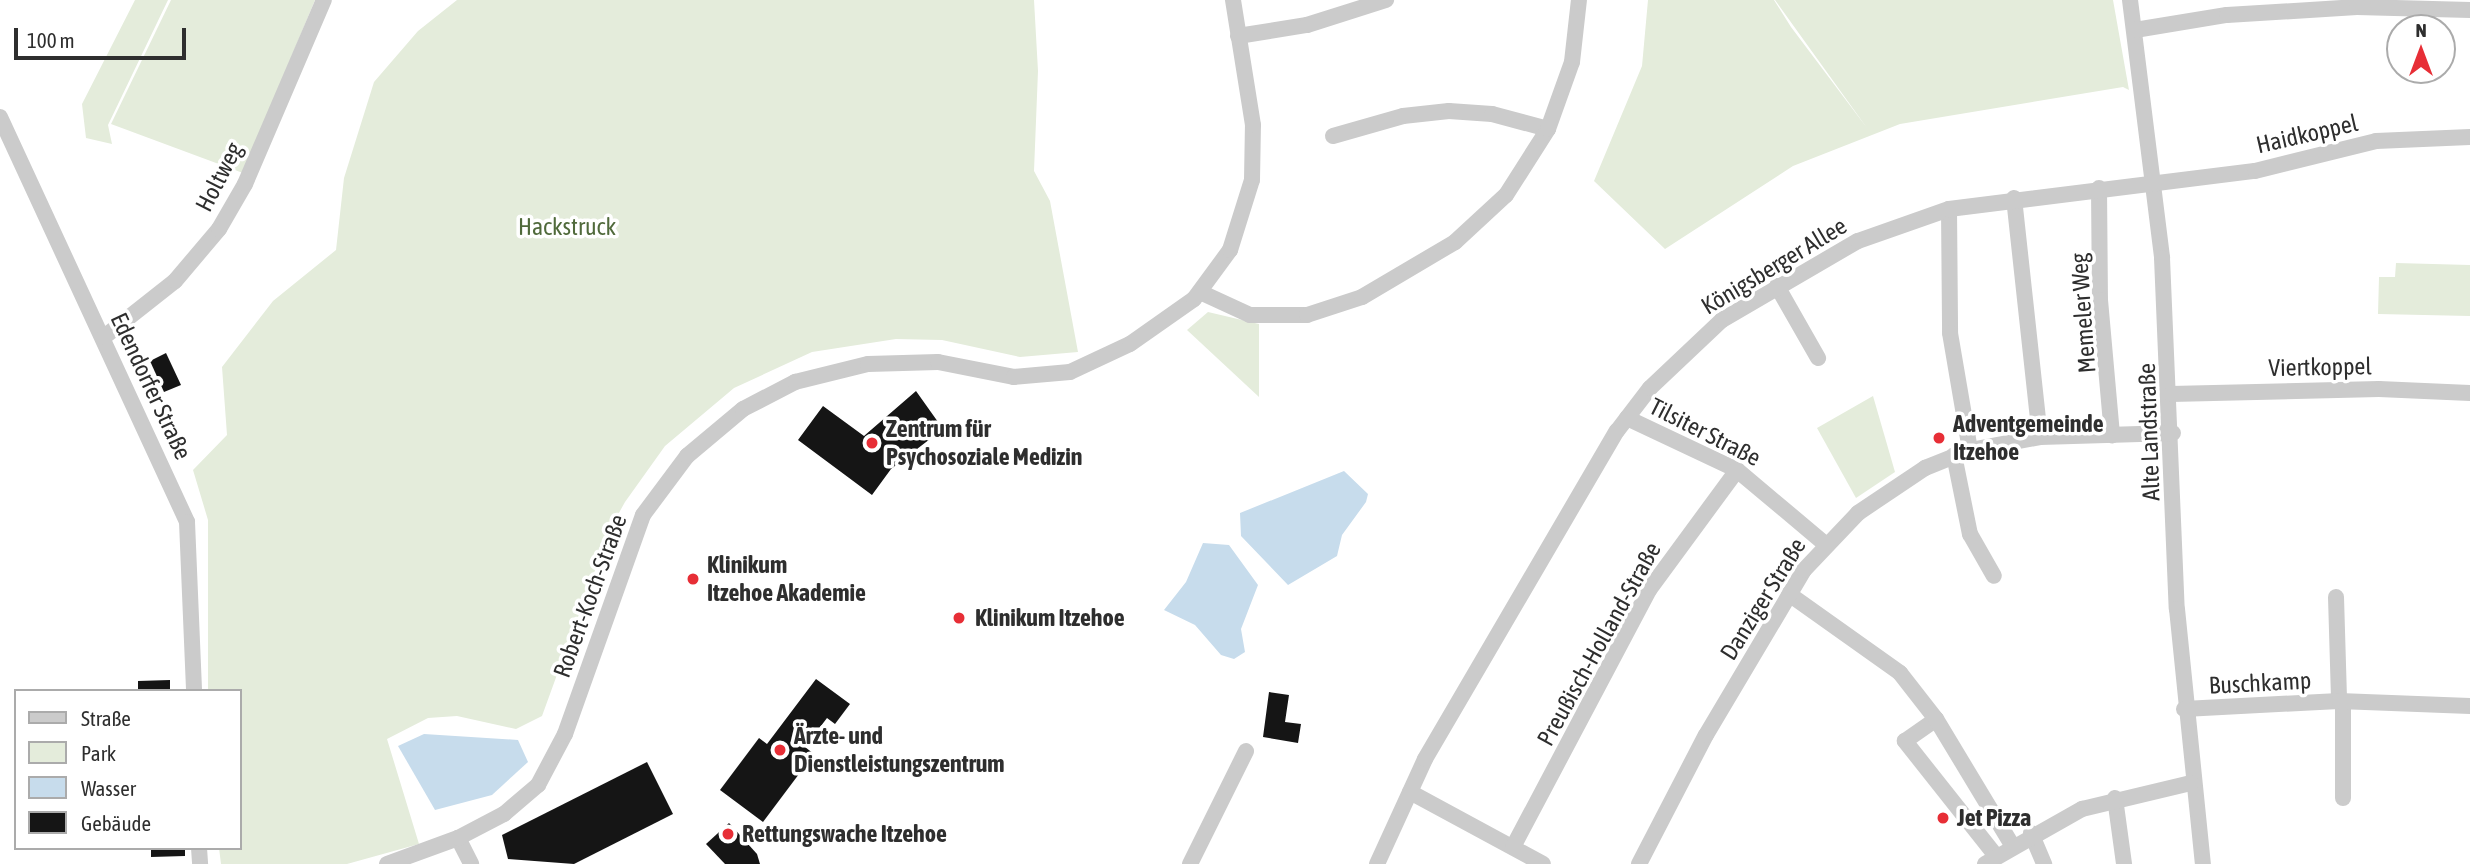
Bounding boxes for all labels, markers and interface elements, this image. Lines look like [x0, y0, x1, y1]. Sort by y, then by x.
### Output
scale bar [18, 14, 189, 58]
north arrow [2386, 14, 2456, 84]
text: N [2415, 19, 2427, 41]
text: 100 m [27, 28, 75, 52]
street label: Haidkoppel [2253, 108, 2361, 160]
street label: Holtweg [189, 138, 249, 216]
street label: Königsberger Allee [1696, 211, 1852, 321]
park label: Hackstruck [518, 213, 616, 241]
street label: Memeler Weg [2064, 252, 2102, 374]
street label: Edendorfer Straße [104, 308, 198, 464]
street label: Viertkoppel [2268, 352, 2372, 382]
street label: Alte Landstraße [2132, 363, 2166, 501]
street label: Tilsiter Straße [1645, 392, 1765, 472]
place label: Adventgemeinde Itzehoe [1953, 410, 2104, 466]
place label: Zentrum für Psychosoziale Medizin [886, 415, 1082, 471]
marker: Adventgemeinde Itzehoe [1931, 430, 1947, 446]
marker: Zentrum für Psychosoziale Medizin [864, 435, 880, 451]
street label: Robert-Koch-Straße [547, 511, 633, 681]
street label: Danziger Straße [1714, 533, 1812, 665]
street label: Preußisch-Holland-Straße [1531, 537, 1667, 751]
place label: Klinikum Itzehoe Akademie [707, 551, 866, 607]
marker: Klinikum Itzehoe Akademie [685, 571, 701, 587]
place label: Klinikum Itzehoe [975, 604, 1125, 632]
marker: Klinikum Itzehoe [949, 608, 969, 628]
street label: Buschkamp [2208, 666, 2312, 700]
legend [14, 689, 242, 850]
text: Straße [81, 706, 131, 730]
place label: Ärzte- und Dienstleistungszentrum [794, 722, 1005, 778]
text: Park [81, 741, 116, 765]
marker: Ärzte- und Dienstleistungszentrum [772, 742, 788, 758]
text: Wasser [81, 776, 136, 800]
place label: Jet Pizza [1957, 804, 2031, 832]
marker: Jet Pizza [1935, 810, 1951, 826]
text: Gebäude [81, 811, 151, 835]
place label: Rettungswache Itzehoe [742, 820, 947, 848]
marker: Rettungswache Itzehoe [720, 826, 736, 842]

